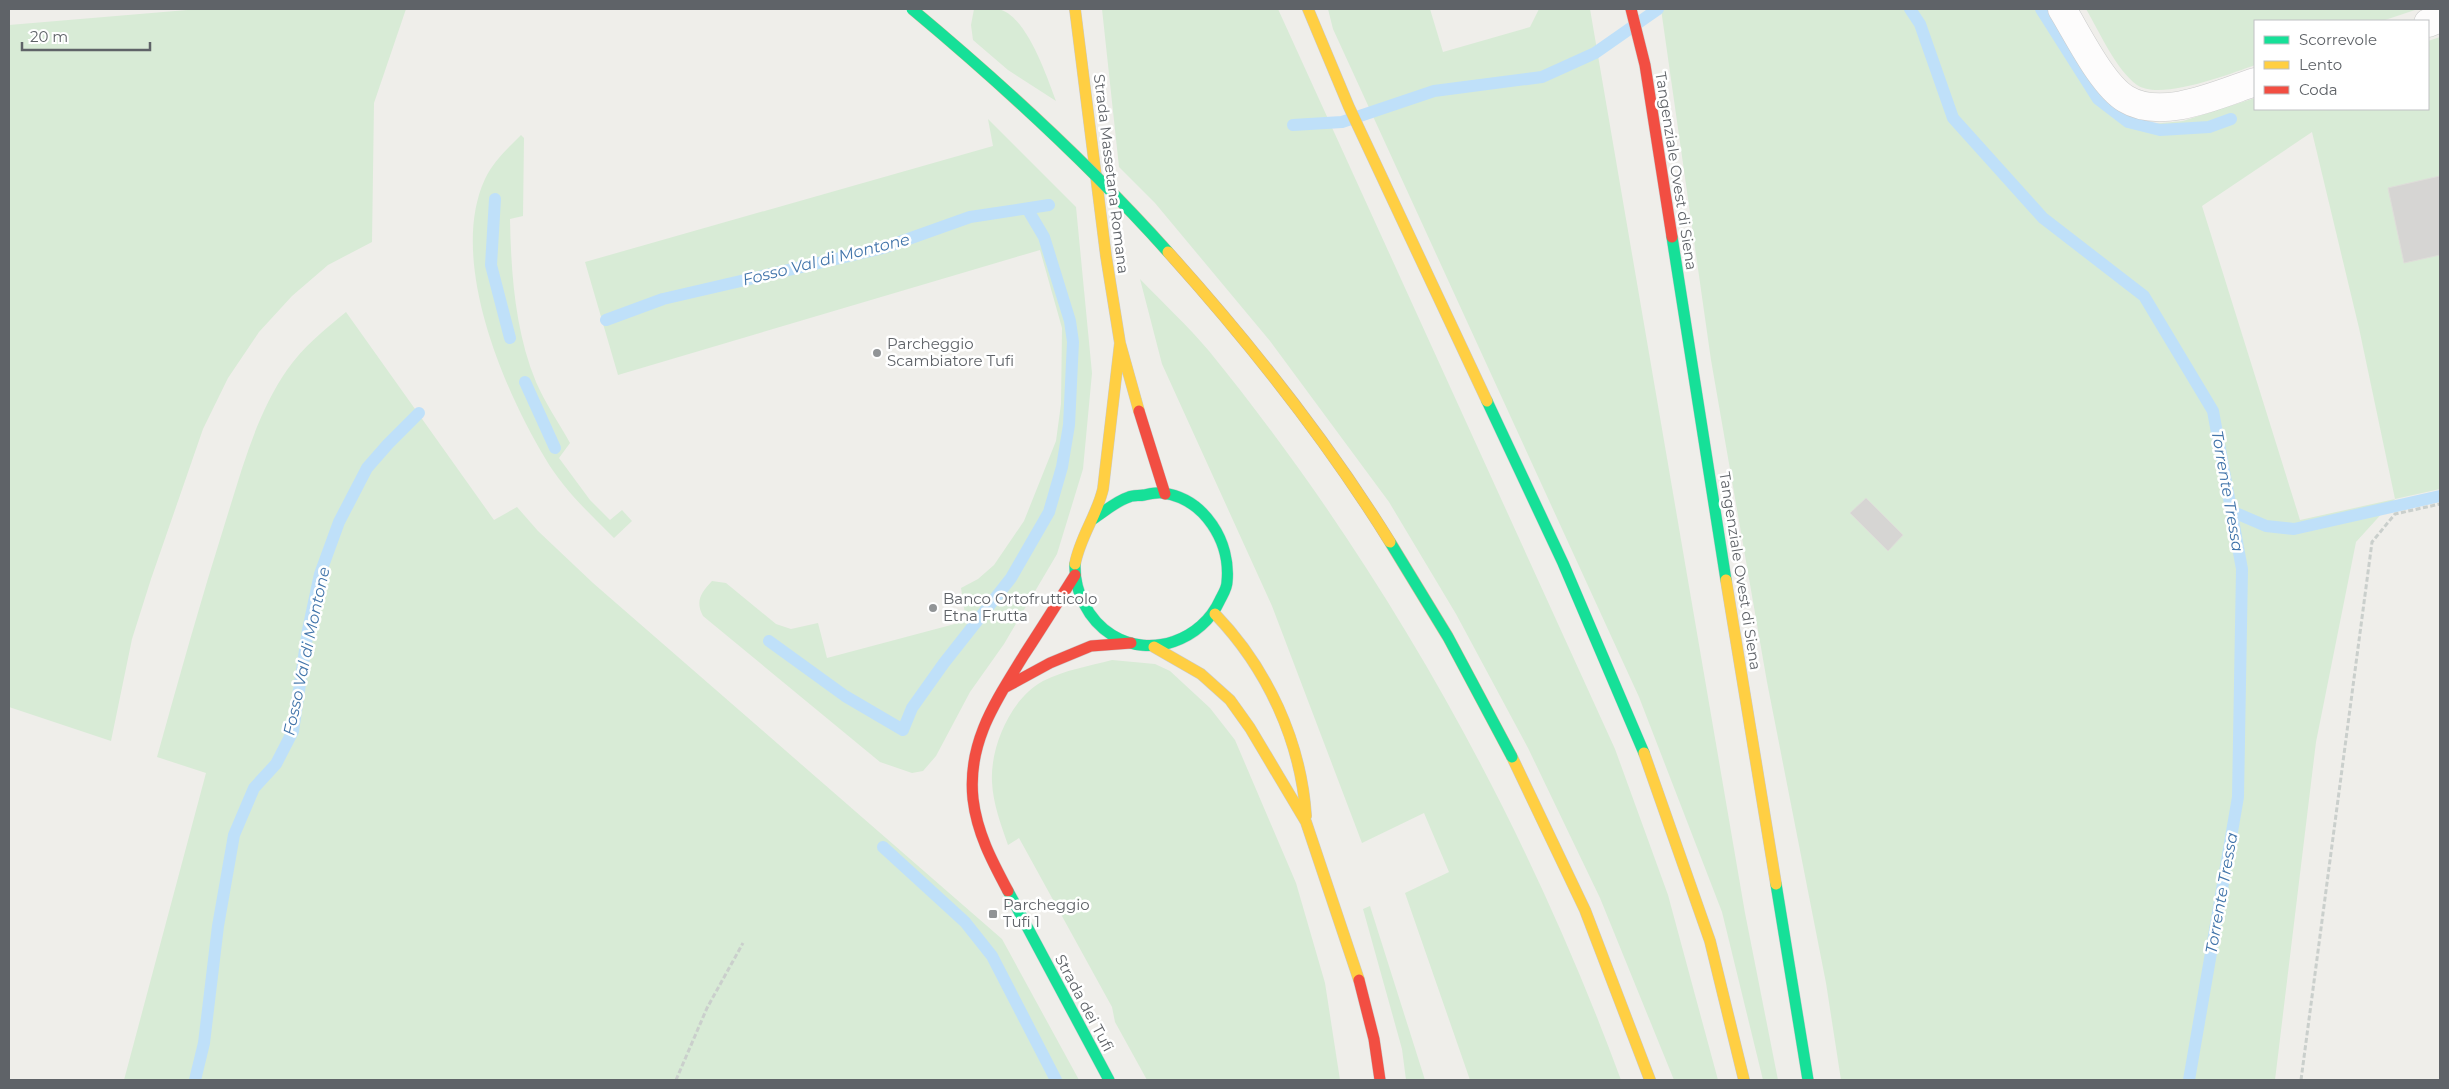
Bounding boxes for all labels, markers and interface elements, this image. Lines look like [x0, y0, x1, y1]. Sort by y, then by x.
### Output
scale bar [22, 20, 150, 52]
legend [2254, 20, 2429, 110]
text: 20 m [30, 27, 68, 46]
text: Scorrevole [2299, 30, 2377, 49]
text: Lento [2299, 55, 2342, 74]
street label: Tangenziale Ovest di Siena [1651, 70, 1702, 271]
street label: Strada Massetana Romana [1090, 73, 1133, 275]
text: Coda [2299, 80, 2338, 99]
water label: Fosso Val di Montone [741, 230, 912, 289]
place label: Parcheggio Scambiatore Tufi [887, 334, 1014, 370]
marker: Parcheggio Scambiatore Tufi [871, 347, 883, 359]
water label: Torrente Tressa [2207, 429, 2248, 553]
street label: Tangenziale Ovest di Siena [1715, 470, 1766, 671]
water label: Fosso Val di Montone [279, 565, 334, 737]
place label: Banco Ortofrutticolo Etna Frutta [943, 589, 1097, 625]
marker: Banco Ortofrutticolo Etna Frutta [927, 602, 939, 614]
water label: Torrente Tressa [2201, 831, 2242, 955]
place label: Parcheggio Tufi 1 [1003, 895, 1090, 931]
marker: Parcheggio Tufi 1 [987, 908, 999, 920]
street label: Strada dei Tufi [1051, 951, 1118, 1055]

